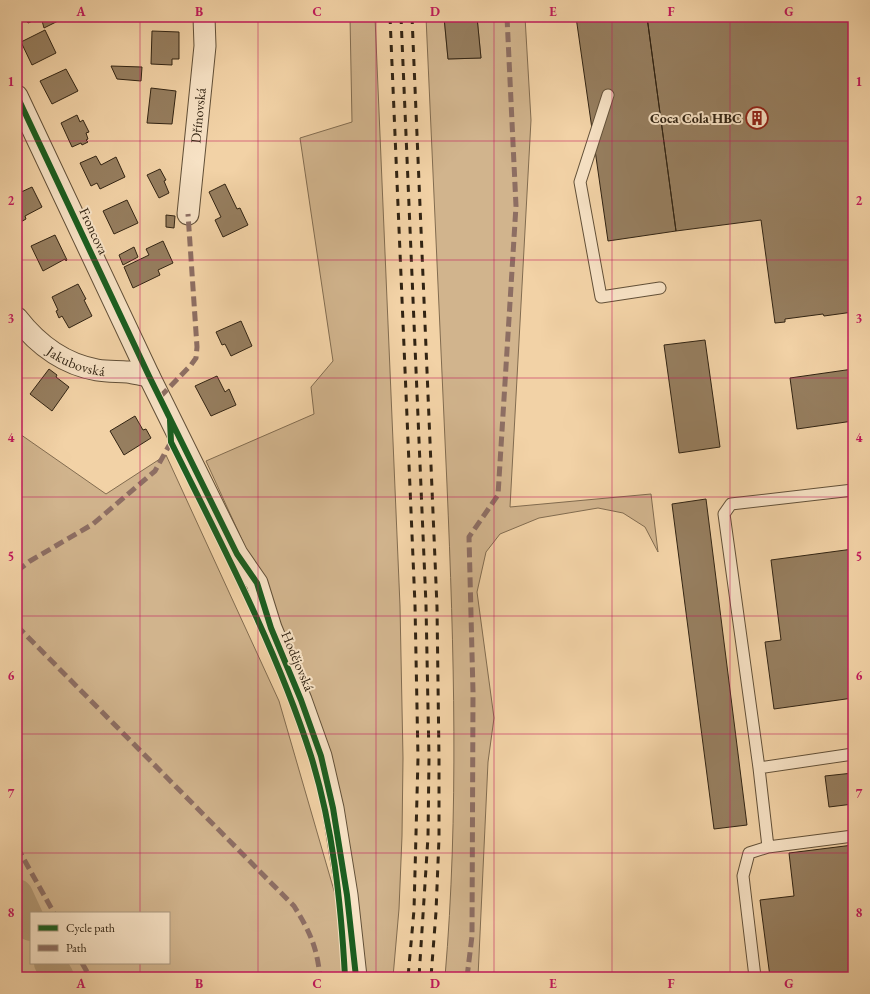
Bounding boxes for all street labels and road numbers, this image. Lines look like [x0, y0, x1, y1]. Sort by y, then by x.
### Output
street label: Dřínovská [186, 86, 210, 144]
street label: Froncova [75, 205, 113, 258]
street label: Jakubovská [42, 341, 106, 380]
street label: Hodějovská [277, 628, 319, 694]

